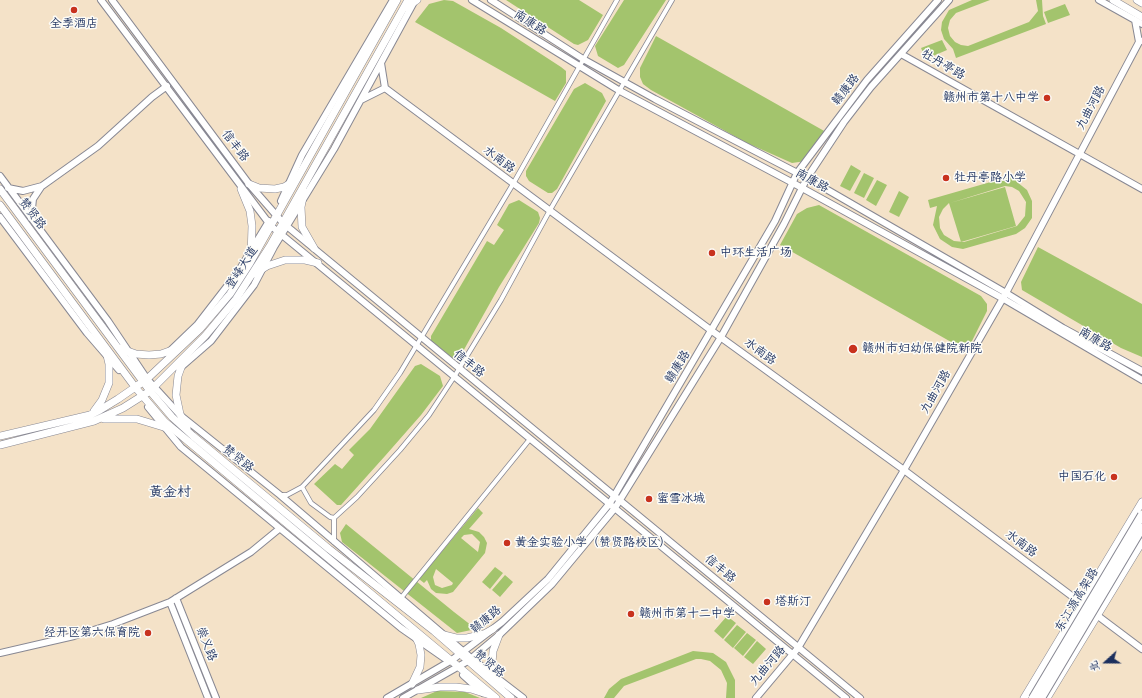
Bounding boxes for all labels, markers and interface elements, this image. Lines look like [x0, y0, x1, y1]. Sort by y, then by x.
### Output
marker: 全季酒店 [69, 5, 79, 15]
street label: 南康路 [511, 7, 549, 39]
place label: 全季酒店 [50, 17, 98, 31]
street label: 牡丹亭路 [919, 47, 967, 83]
street label: 赣康路 [829, 71, 863, 109]
street label: 九曲河路 [1073, 83, 1109, 133]
place label: 赣州市第十八中学 [943, 91, 1039, 105]
marker: 赣州市第十八中学 [1042, 93, 1052, 103]
street label: 信丰路 [218, 127, 252, 165]
street label: 水南路 [480, 143, 518, 177]
street label: 南康路 [793, 166, 831, 196]
place label: 牡丹亭路小学 [954, 171, 1026, 185]
marker: 牡丹亭路小学 [941, 173, 951, 183]
street label: 赞贤路 [15, 195, 49, 233]
street label: 登峰大道 [223, 244, 261, 292]
place label: 中环生活广场 [720, 246, 792, 260]
marker: 中环生活广场 [707, 248, 717, 258]
street label: 南康路 [1076, 325, 1114, 355]
street label: 水南路 [741, 336, 779, 368]
place label: 赣州市妇幼保健院新院 [862, 342, 982, 356]
marker: 赣州市妇幼保健院新院 [847, 343, 859, 355]
street label: 信丰路 [450, 347, 488, 381]
street label: 赣康路 [663, 348, 693, 386]
street label: 九曲河路 [918, 368, 954, 416]
street label: 赞贤路 [219, 442, 257, 476]
place label: 中国石化 [1058, 470, 1106, 484]
marker: 中国石化 [1109, 472, 1119, 482]
district label: 黄金村 [149, 484, 191, 500]
place label: 蜜雪冰城 [657, 492, 705, 506]
marker: 蜜雪冰城 [644, 494, 654, 504]
street label: 水南路 [1002, 527, 1040, 561]
place label: 黄金实验小学（赞贤路校区） [515, 536, 671, 550]
marker: 黄金实验小学（赞贤路校区） [502, 538, 512, 548]
street label: 信丰路 [702, 552, 738, 586]
street label: 东江源高架路 [1052, 565, 1102, 635]
place label: 塔斯汀 [775, 595, 811, 609]
marker: 塔斯汀 [762, 597, 772, 607]
street label: 赣康路 [468, 603, 504, 637]
place label: 赣州市第十二中学 [639, 607, 735, 621]
marker: 赣州市第十二中学 [626, 609, 636, 619]
street label: 崇义路 [193, 625, 219, 663]
place label: 经开区第六保育院 [44, 626, 140, 640]
marker: 经开区第六保育院 [143, 628, 153, 638]
north arrow [1086, 642, 1126, 682]
street label: 九曲河路 [747, 643, 789, 689]
street label: 赞贤路 [471, 647, 507, 681]
text: 北 [1083, 658, 1105, 675]

